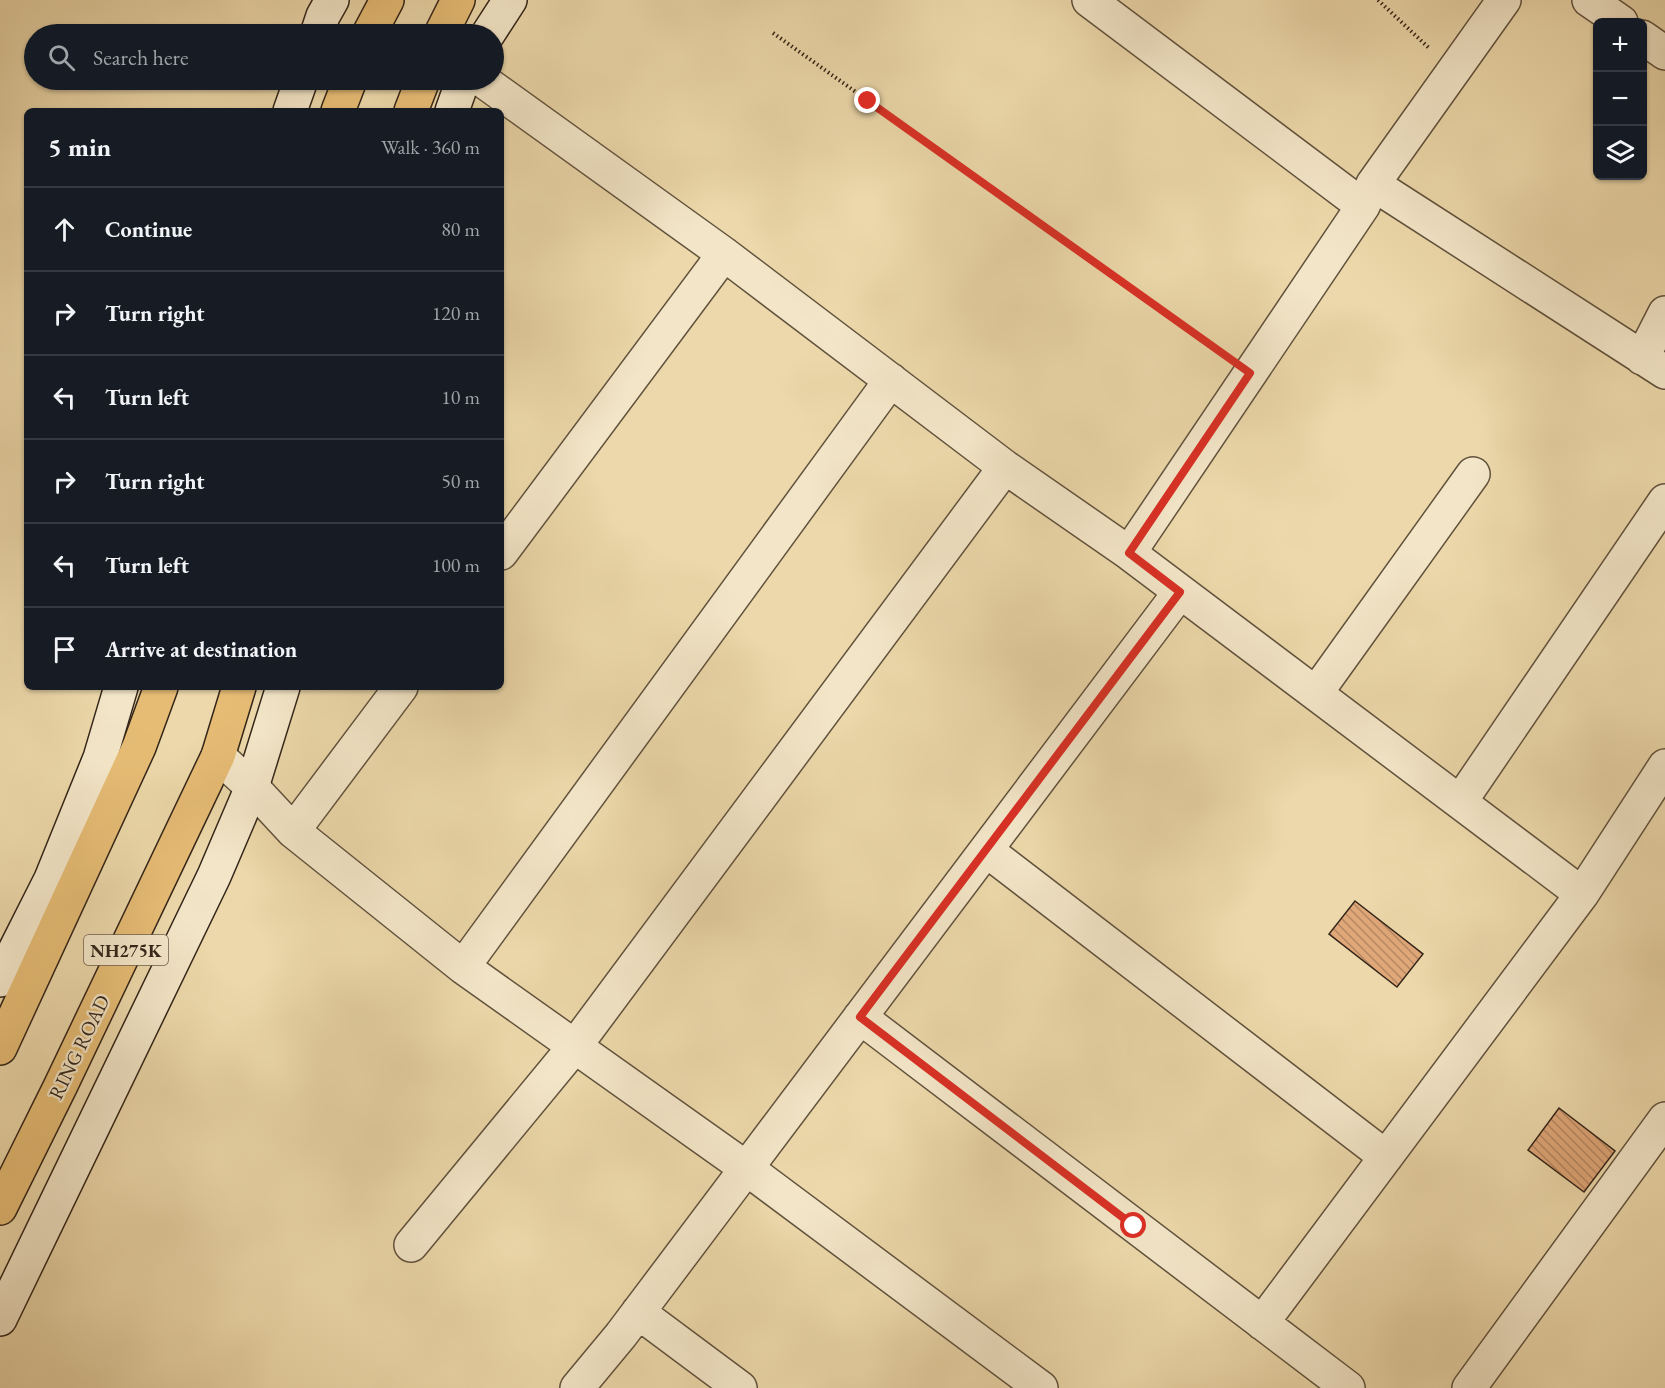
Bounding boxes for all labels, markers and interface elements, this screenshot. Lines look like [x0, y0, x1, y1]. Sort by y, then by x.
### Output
map controls [1593, 18, 1647, 180]
button: + [1593, 18, 1647, 72]
search box [24, 24, 504, 90]
icon: search [45, 41, 78, 74]
text: Search here [93, 43, 188, 72]
button: − [1593, 72, 1647, 126]
route end [854, 87, 880, 113]
button: layers [1593, 126, 1647, 180]
text: 5 min [48, 130, 111, 164]
text: Walk · 360 m [381, 134, 480, 160]
icon: ahead [48, 213, 81, 246]
text: Continue [105, 215, 192, 244]
text: 80 m [441, 216, 480, 242]
icon: right [48, 297, 81, 330]
text: Turn right [105, 299, 204, 328]
text: 120 m [432, 300, 480, 326]
icon: left [48, 381, 81, 414]
text: Turn left [105, 383, 189, 412]
text: 10 m [441, 384, 480, 410]
icon: right [48, 465, 81, 498]
text: Turn right [105, 467, 204, 496]
text: 50 m [441, 468, 480, 494]
icon: left [48, 549, 81, 582]
text: Turn left [105, 551, 189, 580]
text: 100 m [432, 552, 480, 578]
icon: arrive [48, 633, 81, 666]
text: Arrive at destination [105, 635, 297, 664]
road number: NH275K [84, 935, 168, 965]
street label: RING ROAD [42, 990, 116, 1104]
route start [1120, 1212, 1146, 1238]

